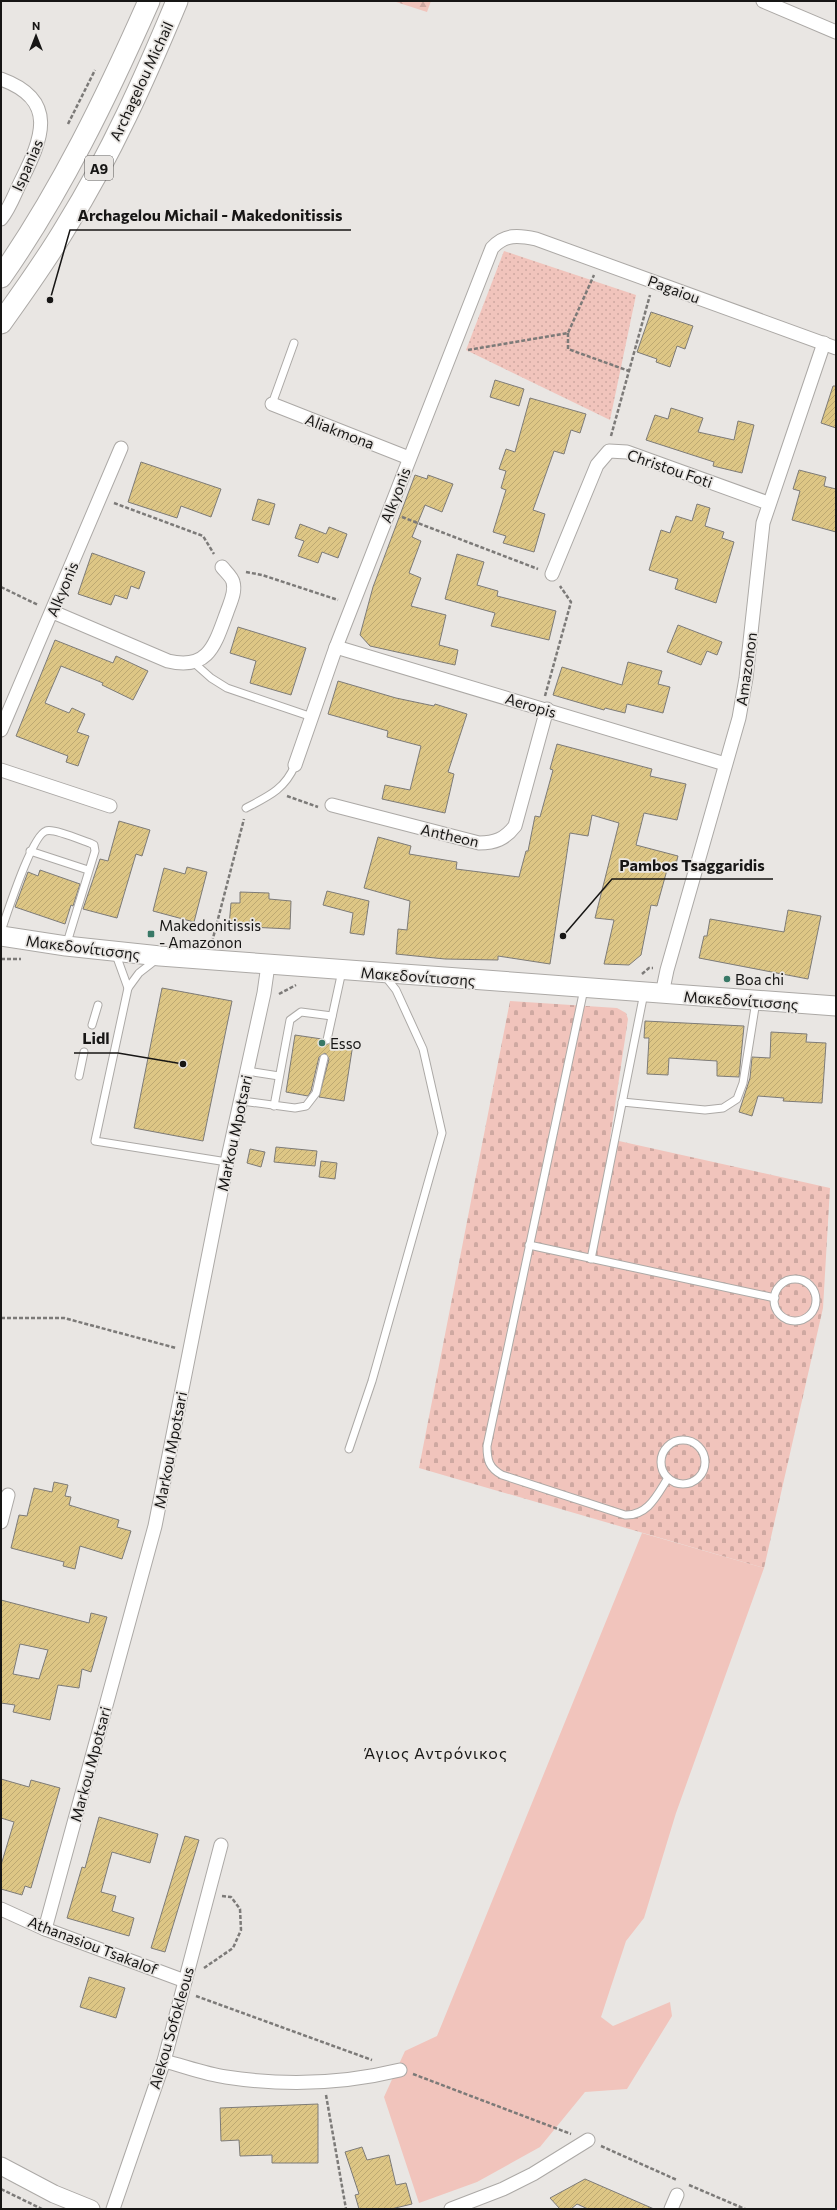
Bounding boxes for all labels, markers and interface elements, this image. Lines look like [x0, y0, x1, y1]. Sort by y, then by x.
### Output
north arrow [16, 16, 56, 56]
street label: Archagelou Michail [105, 18, 177, 144]
text: N [32, 19, 40, 32]
street label: Ispanias [8, 136, 46, 194]
road number: A9 [85, 156, 113, 180]
callout: Archagelou Michail - Makedonitissis [70, 202, 351, 230]
text: Archagelou Michail - Makedonitissis [77, 205, 343, 224]
street label: Pagaiou [645, 271, 703, 307]
street label: Aliakmona [303, 410, 377, 452]
street label: Christou Foti [625, 445, 715, 491]
street label: Alkyonis [376, 465, 414, 525]
street label: Alkyonis [42, 559, 82, 619]
street label: Amazonon [732, 631, 760, 707]
street label: Aeropis [503, 689, 559, 721]
street label: Antheon [419, 820, 481, 850]
callout: Pambos Tsaggaridis [612, 851, 773, 879]
text: Pambos Tsaggaridis [619, 855, 765, 874]
place label: Makedonitissis - Amazonon [159, 916, 261, 951]
marker: Makedonitissis - Amazonon [146, 929, 156, 939]
street label: Μακεδονίτισσης [25, 931, 141, 963]
street label: Μακεδονίτισσης [360, 963, 476, 989]
place label: Boa chi [735, 970, 784, 988]
marker: Boa chi [722, 974, 732, 984]
street label: Μακεδονίτισσης [683, 987, 799, 1013]
callout: Lidl [74, 1025, 118, 1053]
text: Lidl [82, 1028, 110, 1047]
place label: Esso [330, 1034, 361, 1052]
marker: Esso [317, 1038, 327, 1048]
street label: Markou Mpotsari [213, 1073, 255, 1193]
street label: Markou Mpotsari [150, 1390, 190, 1510]
street label: Markou Mpotsari [66, 1704, 114, 1824]
district label: Άγιος Αντρόνικος [363, 1743, 508, 1762]
street label: Athanasiou Tsakalof [26, 1912, 160, 1978]
street label: Alekou Sofokleous [145, 1965, 197, 2091]

